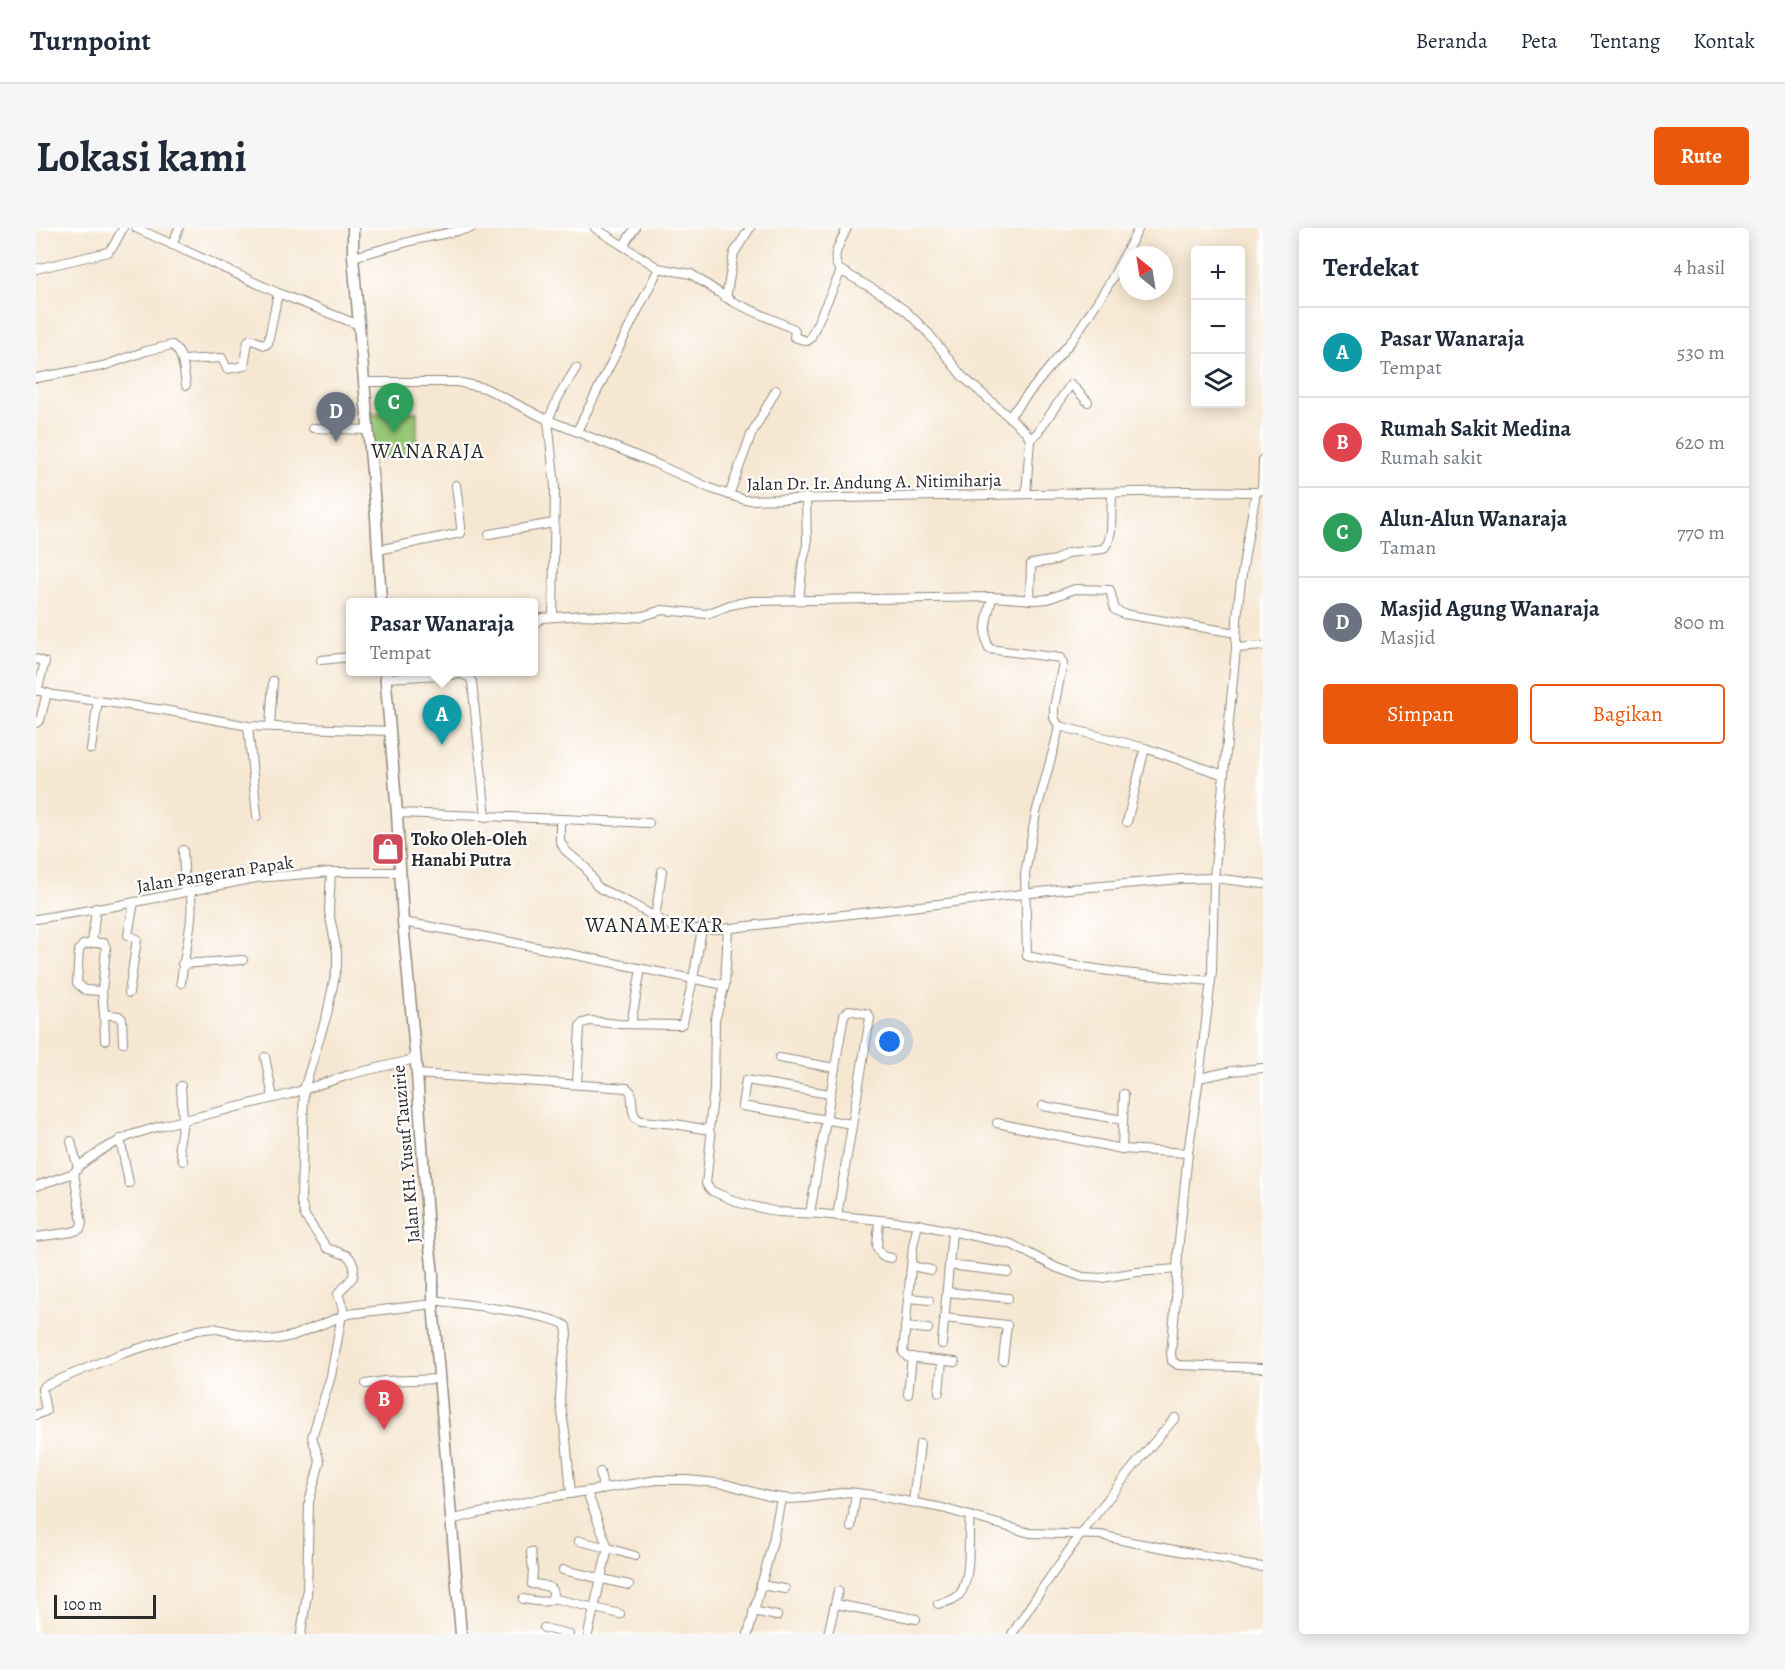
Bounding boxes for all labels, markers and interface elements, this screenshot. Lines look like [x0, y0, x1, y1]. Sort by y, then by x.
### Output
text: Turnpoint [30, 22, 151, 60]
text: Beranda [1416, 27, 1488, 55]
text: Peta [1521, 27, 1557, 55]
text: Tentang [1590, 27, 1660, 55]
text: Kontak [1693, 27, 1755, 55]
button: Rute [1654, 127, 1749, 185]
text: Lokasi kami [36, 128, 247, 185]
north arrow [1119, 246, 1173, 300]
map controls [1191, 246, 1245, 408]
button: + [1191, 246, 1245, 300]
text: Terdekat [1323, 250, 1419, 285]
text: 4 hasil [1673, 254, 1725, 281]
button: − [1191, 300, 1245, 354]
text: Pasar Wanaraja [1380, 324, 1525, 354]
text: A [1336, 339, 1349, 366]
text: 530 m [1677, 339, 1725, 366]
button: layers [1191, 354, 1245, 408]
text: Tempat [1380, 354, 1442, 381]
pin: C [374, 384, 414, 433]
pin: D [316, 392, 356, 442]
text: Rumah Sakit Medina [1380, 414, 1571, 444]
text: B [1336, 429, 1349, 456]
text: 620 m [1675, 429, 1725, 456]
district label: WANARAJA [370, 437, 485, 465]
text: Rumah sakit [1380, 444, 1483, 471]
street label: Jalan Dr. Ir. Andung A. Nitimiharja [746, 468, 1002, 496]
text: Alun-Alun Wanaraja [1380, 504, 1567, 534]
text: C [1336, 519, 1349, 546]
text: 770 m [1677, 519, 1725, 546]
text: Taman [1380, 534, 1436, 561]
text: Masjid Agung Wanaraja [1380, 594, 1600, 624]
popup [346, 598, 538, 676]
text: Pasar Wanaraja [370, 609, 514, 639]
text: D [1336, 609, 1349, 636]
text: 800 m [1673, 609, 1725, 636]
text: Masjid [1380, 624, 1435, 651]
text: Tempat [370, 639, 431, 666]
button: Simpan [1323, 684, 1518, 744]
button: Bagikan [1530, 684, 1725, 744]
pin: A [422, 696, 462, 745]
place label: Toko Oleh-Oleh Hanabi Putra [411, 827, 527, 872]
shop icon: Toko Oleh-Oleh Hanabi Putra [370, 831, 406, 867]
street label: Jalan Pangeran Papak [135, 850, 295, 898]
district label: WANAMEKAR [584, 911, 725, 939]
your location [875, 1027, 904, 1056]
street label: Jalan KH. Yusuf Tauzirie [386, 1064, 426, 1244]
pin: B [364, 1380, 404, 1430]
scale bar [54, 1592, 156, 1620]
text: 100 m [63, 1594, 102, 1616]

